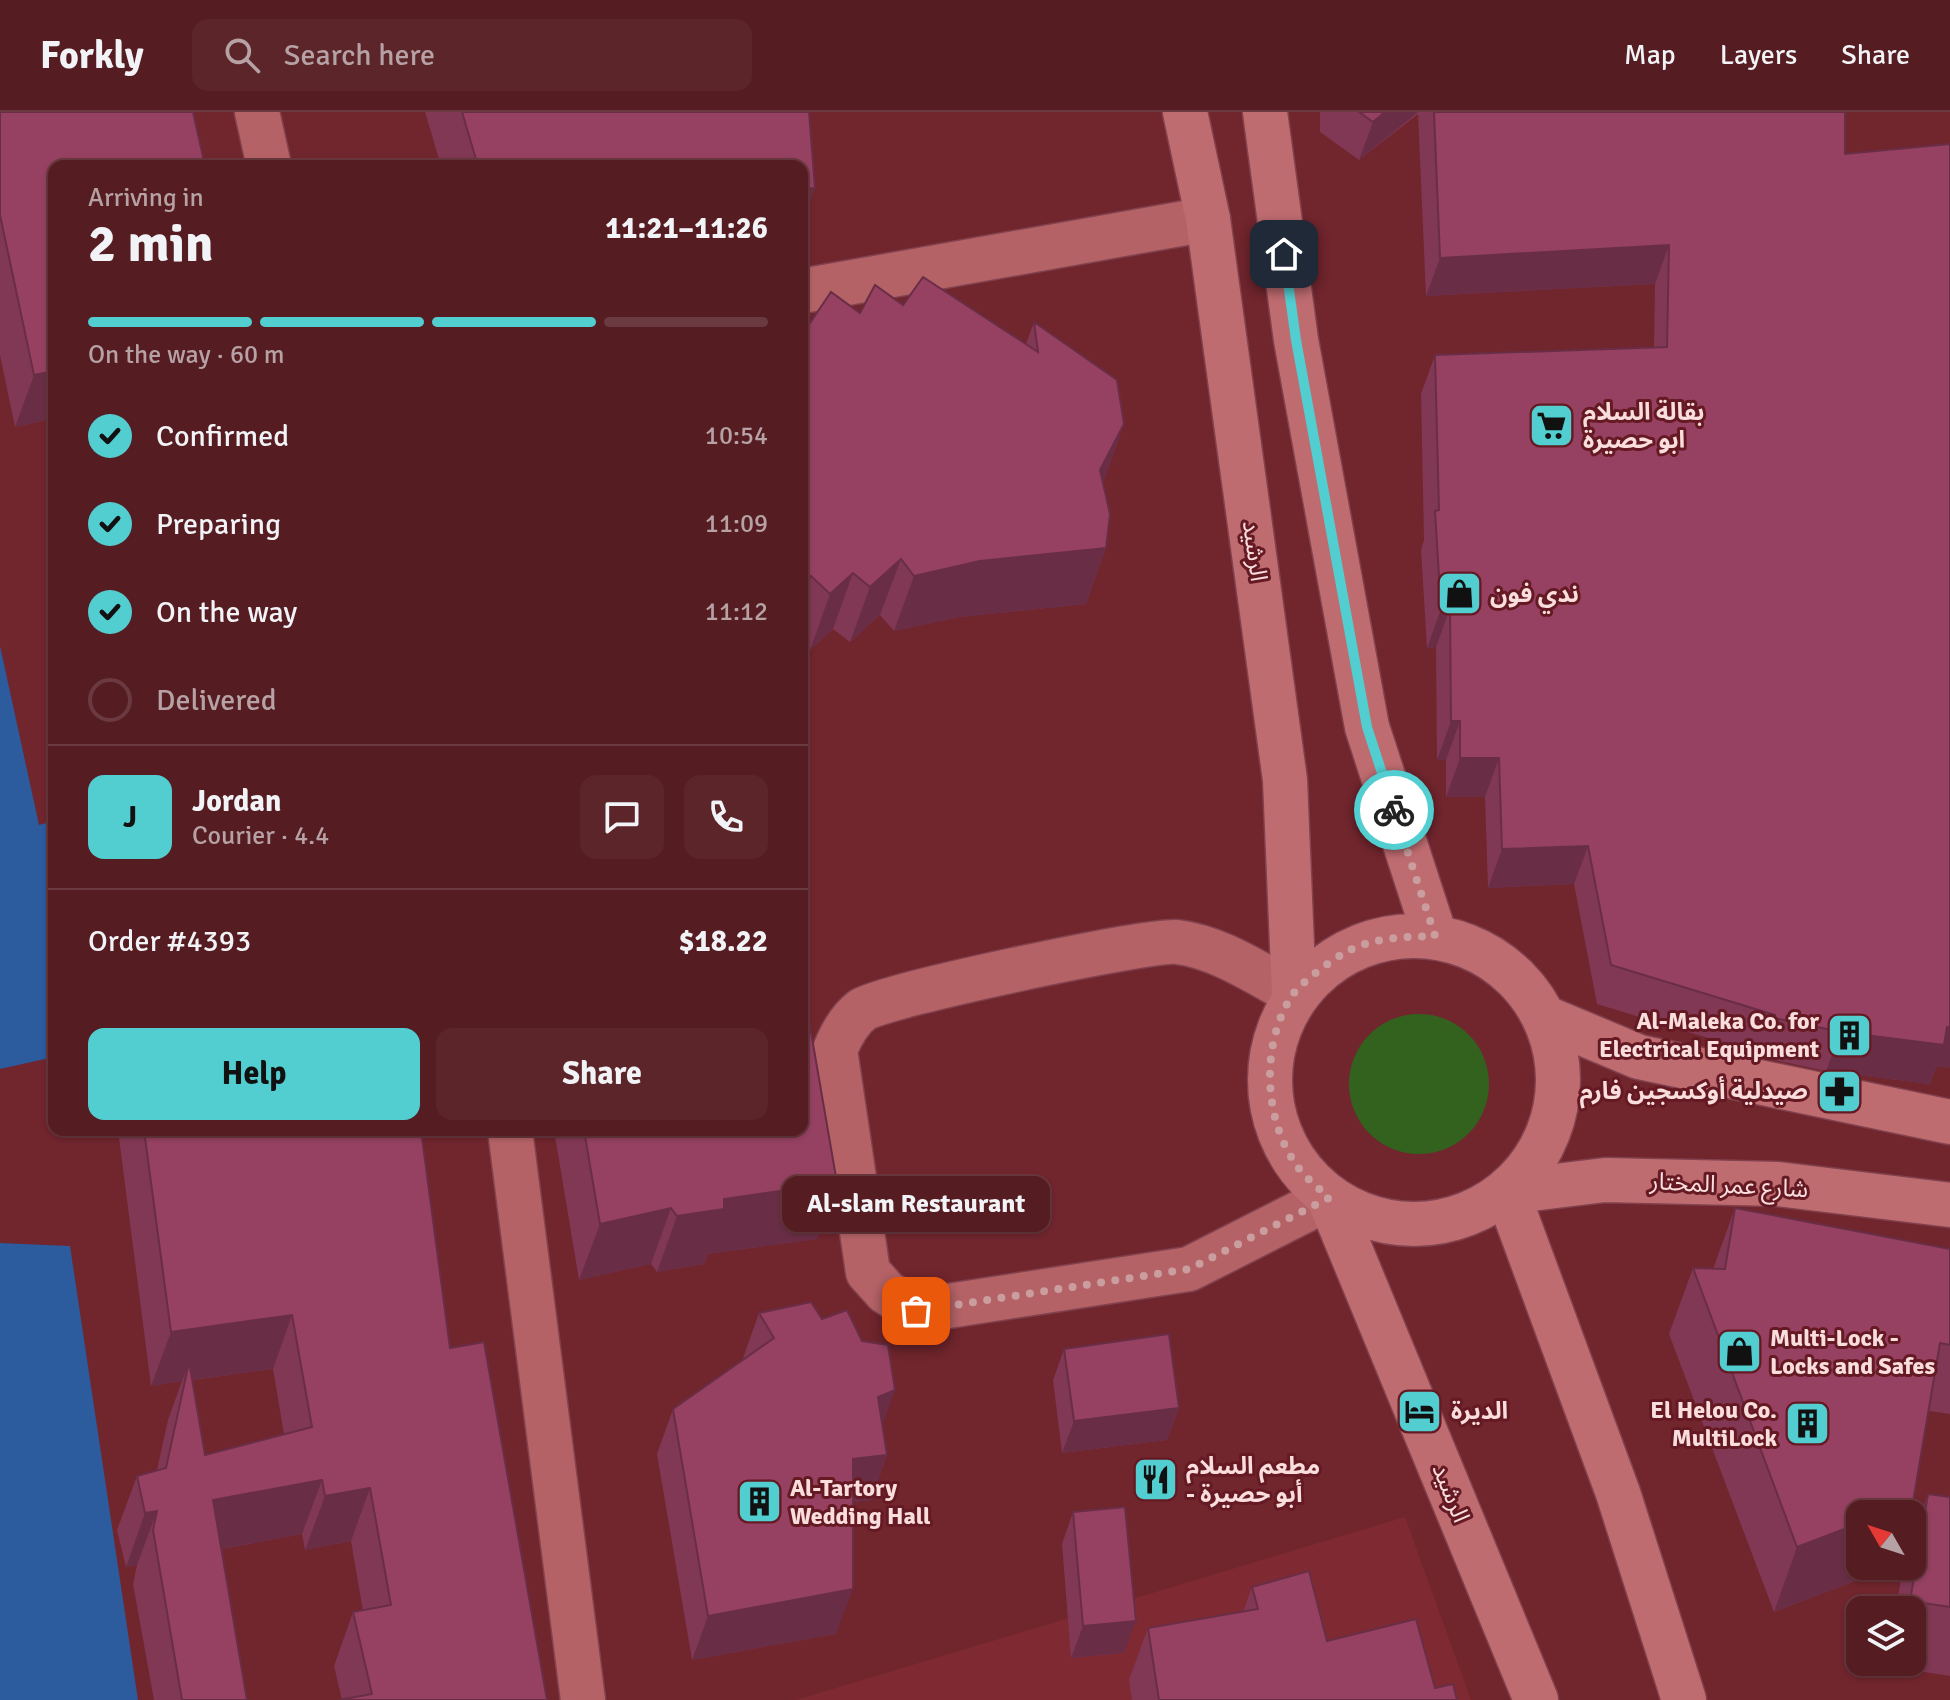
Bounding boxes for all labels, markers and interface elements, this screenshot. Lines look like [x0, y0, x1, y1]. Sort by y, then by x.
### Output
search box [192, 19, 752, 91]
text: Forkly [40, 32, 144, 79]
icon: search [220, 33, 264, 77]
text: Search here [284, 37, 435, 74]
text: Map [1624, 38, 1676, 72]
text: Layers [1720, 38, 1797, 72]
text: Share [1841, 38, 1910, 72]
text: Arriving in [88, 182, 204, 214]
text: 11:21–11:26 [605, 210, 768, 247]
text: 2 min [88, 212, 214, 276]
pin [1250, 220, 1318, 288]
icon: home [1262, 232, 1306, 276]
text: On the way · 60 m [88, 339, 284, 371]
place label: بقالة السلام ابو حصيرة [1583, 397, 1704, 455]
supermarket icon: بقالة السلام ابو حصيرة [1528, 402, 1576, 450]
icon: check [88, 414, 132, 458]
text: Confirmed [156, 418, 289, 455]
text: 10:54 [705, 420, 768, 452]
icon: check [88, 502, 132, 546]
text: Preparing [156, 506, 281, 543]
text: 11:09 [705, 508, 768, 540]
street label: الرشيد [1236, 519, 1274, 583]
shop icon: ندي فون [1435, 570, 1483, 618]
place label: ندي فون [1490, 579, 1579, 614]
icon: check [88, 590, 132, 634]
text: On the way [156, 594, 297, 631]
text: 11:12 [705, 596, 768, 628]
text: Delivered [156, 682, 277, 719]
courier [1354, 770, 1434, 850]
button: chat [580, 775, 664, 859]
button: phone [684, 775, 768, 859]
text: Jordan [192, 783, 281, 820]
icon: bike [1372, 788, 1416, 832]
text: J [123, 799, 137, 836]
text: Courier · 4.4 [192, 820, 329, 852]
text: Order #4393 [88, 923, 251, 960]
text: $18.22 [678, 923, 768, 960]
place label: Al-Maleka Co. for Electrical Equipment [1599, 1006, 1819, 1064]
building icon: Al-Maleka Co. for Electrical Equipment [1826, 1011, 1874, 1059]
button: Help [88, 1028, 420, 1120]
button: Share [436, 1028, 768, 1120]
pharmacy icon: صيدلية أوكسجين فارم [1815, 1067, 1863, 1115]
place label: صيدلية أوكسجين فارم [1580, 1076, 1808, 1109]
street label: شارع عمر المختار [1648, 1166, 1809, 1206]
callout: Al-slam Restaurant [782, 1175, 1050, 1231]
text: Al-slam Restaurant [807, 1188, 1025, 1220]
pin [882, 1277, 950, 1345]
icon: bag [894, 1289, 938, 1333]
place label: Multi-Lock - Locks and Safes [1770, 1323, 1936, 1381]
shop icon: Multi-Lock - Locks and Safes [1715, 1328, 1763, 1376]
hotel icon: الديرة [1396, 1387, 1444, 1435]
place label: El Helou Co. MultiLock [1650, 1395, 1777, 1453]
place label: الديرة [1451, 1396, 1508, 1426]
building icon: El Helou Co. MultiLock [1784, 1400, 1832, 1448]
place label: مطعم السلام - أبو حصيرة [1186, 1451, 1320, 1509]
restaurant icon: مطعم السلام - أبو حصيرة [1131, 1456, 1179, 1504]
street label: الرشيد [1426, 1459, 1476, 1527]
place label: Al-Tartory Wedding Hall [790, 1473, 931, 1531]
building icon: Al-Tartory Wedding Hall [735, 1478, 783, 1526]
north arrow [1846, 1500, 1926, 1580]
map controls [1846, 1500, 1926, 1676]
button: layers [1846, 1596, 1926, 1676]

